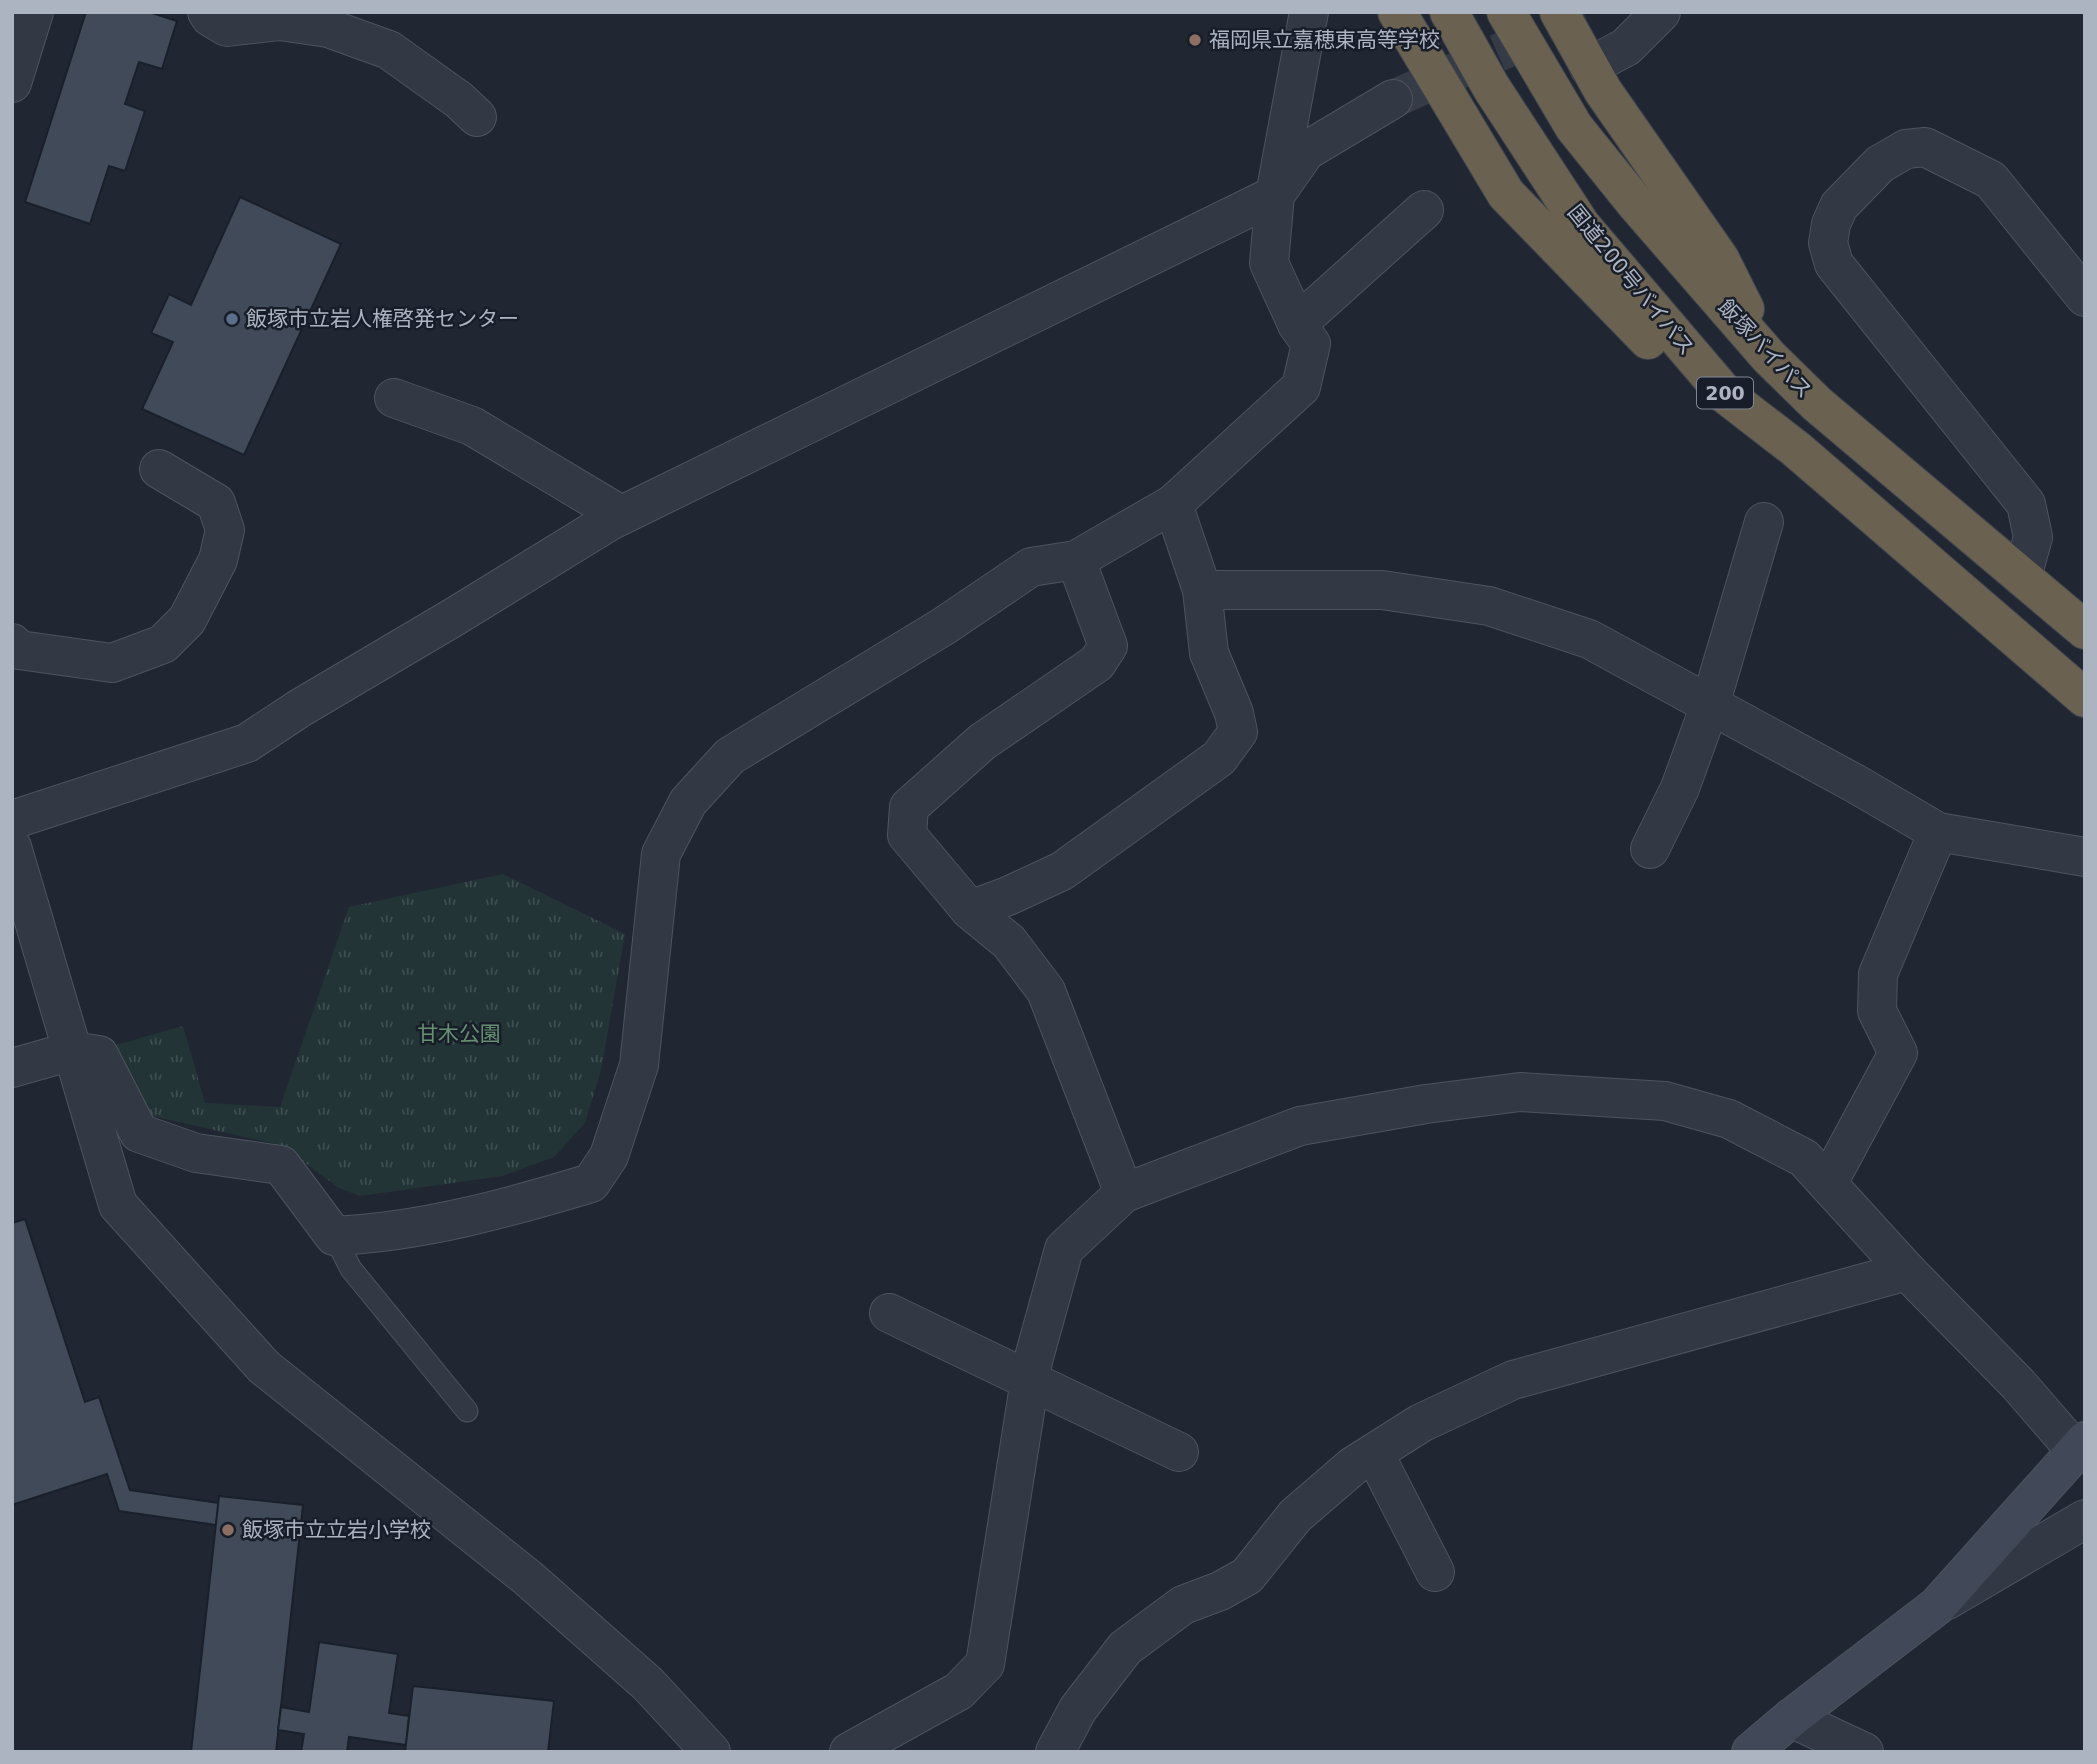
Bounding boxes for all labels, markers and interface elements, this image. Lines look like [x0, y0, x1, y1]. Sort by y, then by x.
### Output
place label: 福岡県立嘉穂東高等学校 [1209, 28, 1440, 52]
marker: 福岡県立嘉穂東高等学校 [1187, 32, 1203, 48]
street label: 国道200号バイパス [1563, 200, 1699, 360]
street label: 飯塚バイパス [1713, 295, 1817, 403]
place label: 飯塚市立岩人権啓発センター [246, 307, 519, 331]
marker: 飯塚市立岩人権啓発センター [224, 311, 240, 327]
road number: 200 [1697, 378, 1753, 408]
park label: 甘木公園 [417, 1022, 501, 1046]
place label: 飯塚市立立岩小学校 [242, 1518, 431, 1542]
marker: 飯塚市立立岩小学校 [220, 1522, 236, 1538]

